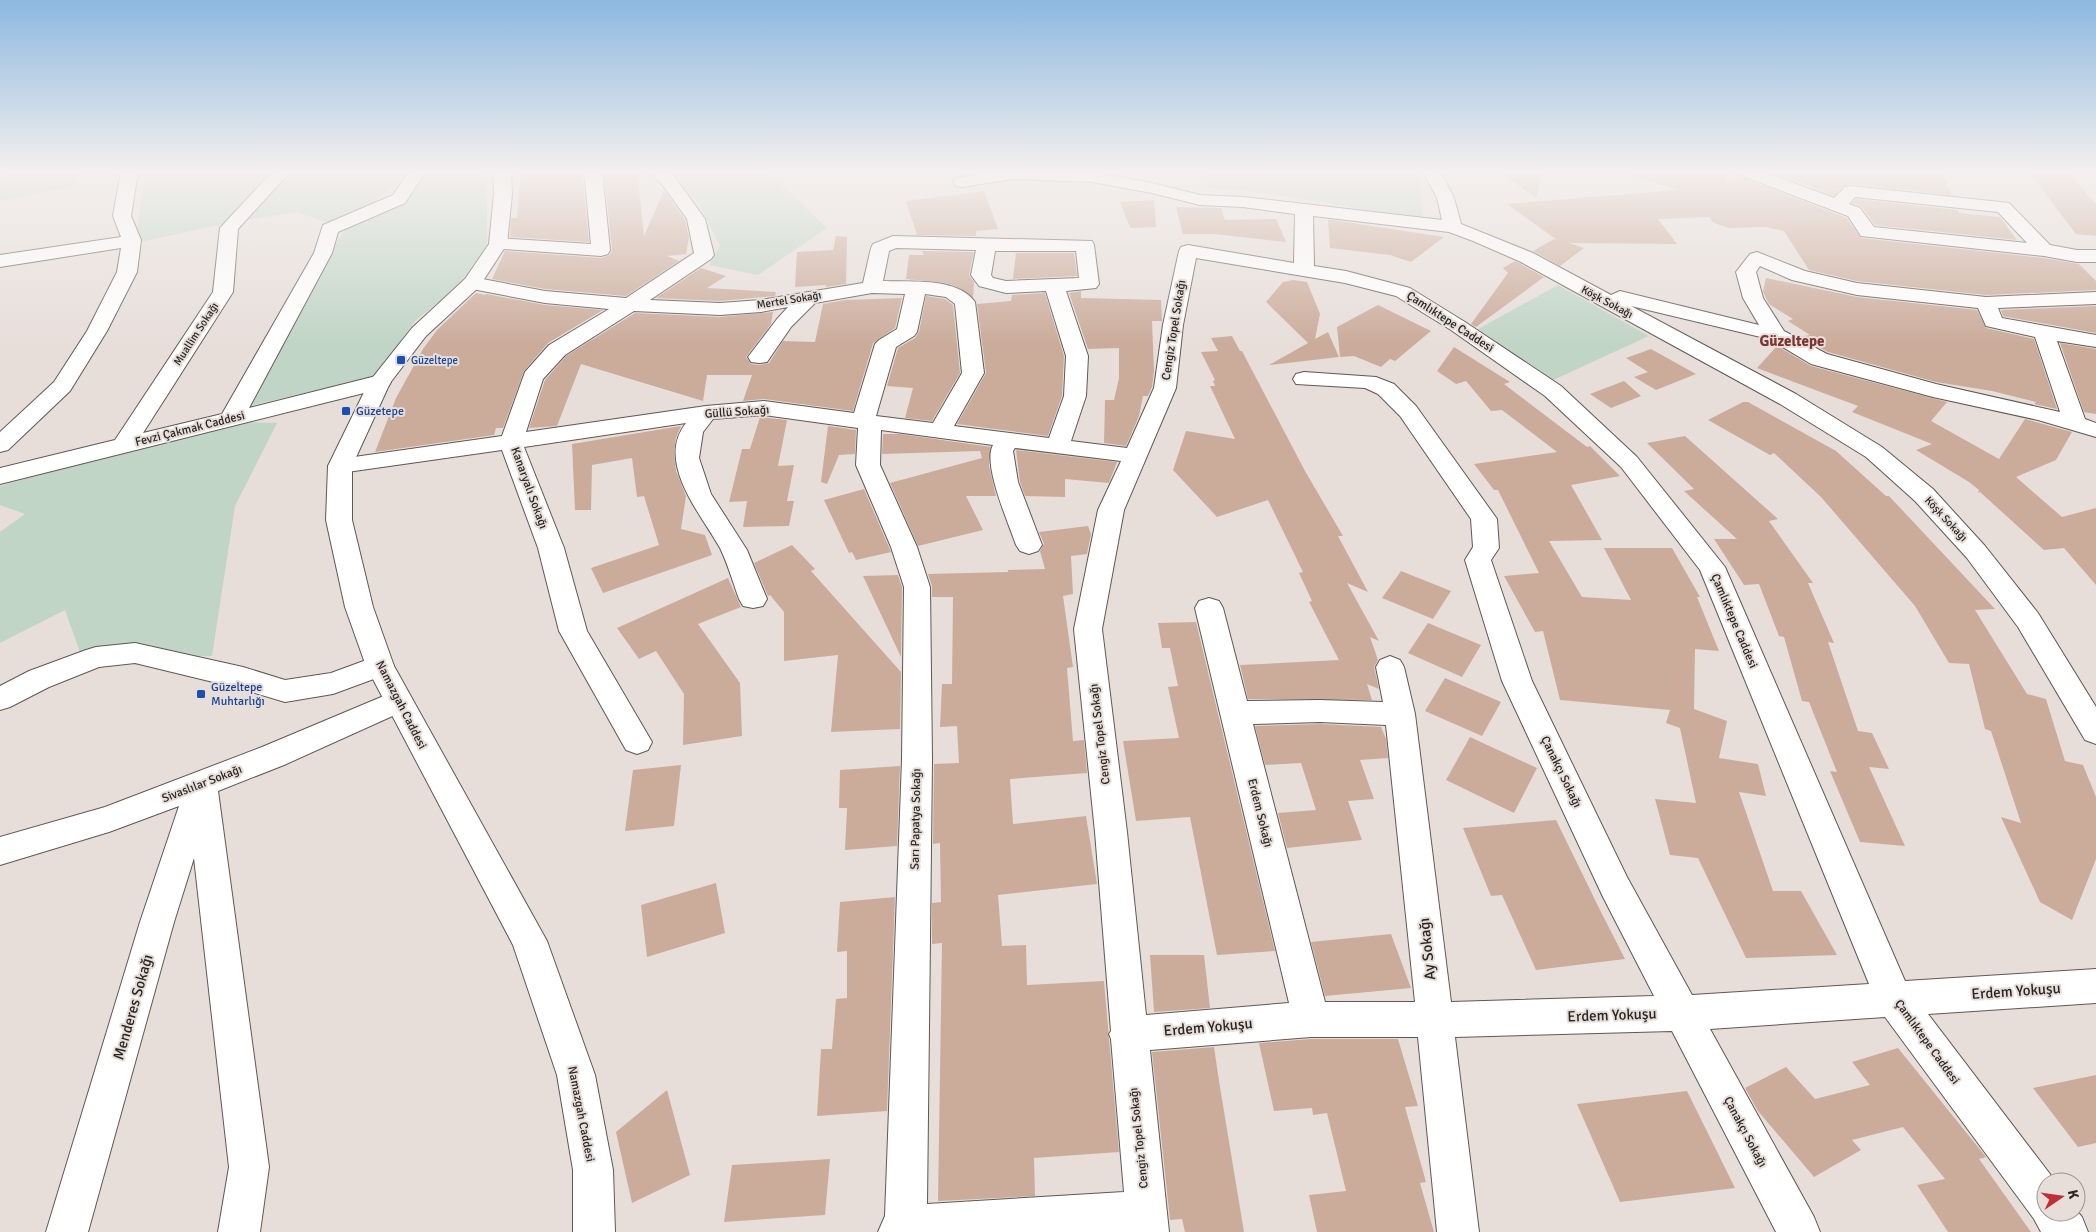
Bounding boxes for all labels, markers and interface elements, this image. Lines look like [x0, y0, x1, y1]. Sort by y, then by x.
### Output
street label: Cengiz Topel Sokağı [1159, 279, 1189, 381]
street label: Köşk Sokağı [1579, 283, 1635, 321]
street label: Mertel Sokağı [756, 288, 822, 312]
street label: Çamlıktepe Caddesi [1404, 288, 1496, 356]
street label: Muallim Sokağı [171, 300, 221, 368]
district label: Güzeltepe [1759, 332, 1825, 350]
marker: Güzeltepe [395, 354, 407, 366]
place label: Güzeltepe [411, 354, 458, 367]
street label: Güllü Sokağı [704, 402, 770, 422]
place label: Güzetepe [356, 404, 404, 419]
marker: Güzetepe [340, 405, 352, 417]
street label: Fevzi Çakmak Caddesi [134, 408, 246, 450]
street label: Kanaryalı Sokağı [507, 445, 551, 531]
street label: Köşk Sokağı [1922, 494, 1970, 544]
street label: Çamlıktepe Caddesi [1707, 572, 1761, 670]
street label: Namazgah Caddesi [372, 658, 430, 752]
place label: Güzeltepe Muhtarlığı [211, 680, 265, 709]
street label: Cengiz Topel Sokağı [1086, 683, 1114, 785]
marker: Güzeltepe Muhtarlığı [195, 688, 207, 700]
street label: Çanakçı Sokağı [1537, 734, 1585, 810]
street label: Sivaslılar Sokağı [160, 762, 244, 806]
street label: Sarı Papatya Sokağı [908, 768, 924, 870]
street label: Erdem Sokağı [1244, 777, 1276, 849]
street label: Ay Sokağı [1415, 917, 1439, 981]
street label: Menderes Sokağı [109, 952, 157, 1062]
street label: Erdem Yokuşu [1971, 979, 2061, 1003]
street label: Çamlıktepe Caddesi [1891, 997, 1963, 1087]
street label: Erdem Yokuşu [1567, 1004, 1657, 1026]
street label: Erdem Yokuşu [1163, 1014, 1253, 1040]
street label: Namazgah Caddesi [564, 1065, 598, 1163]
street label: Cengiz Topel Sokağı [1126, 1087, 1152, 1189]
street label: Çanakçı Sokağı [1720, 1094, 1770, 1170]
north arrow [2036, 1172, 2086, 1222]
text: K [2064, 1188, 2083, 1201]

